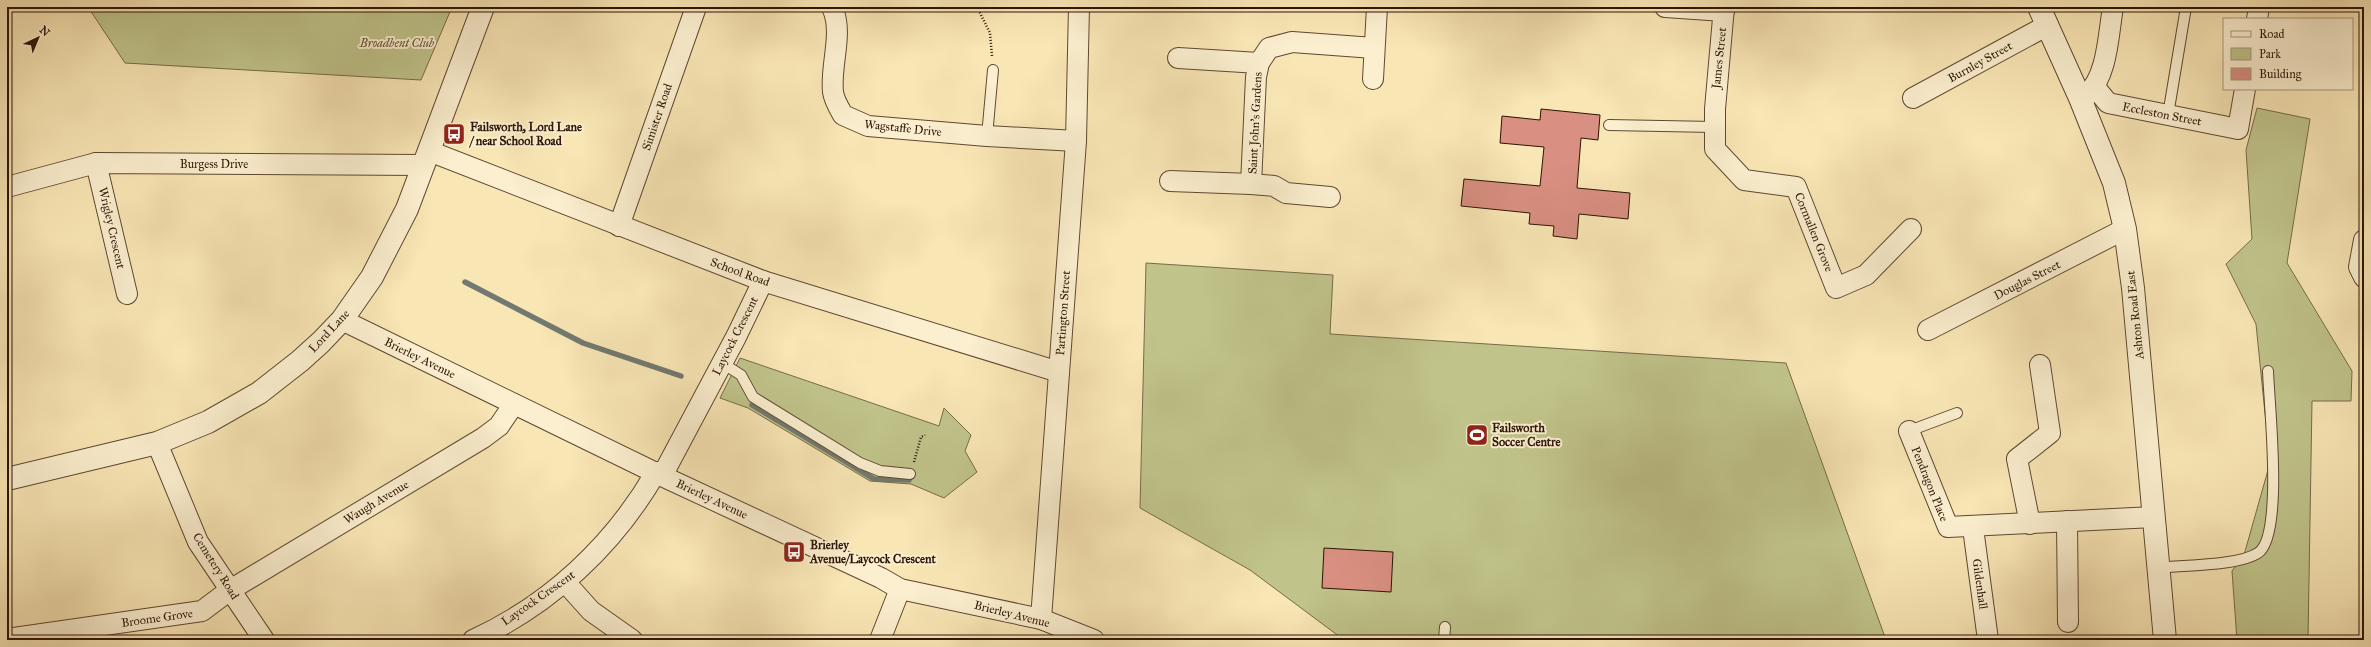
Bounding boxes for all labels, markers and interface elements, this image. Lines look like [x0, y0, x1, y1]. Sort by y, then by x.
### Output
north arrow [18, 18, 58, 58]
legend [2223, 18, 2353, 90]
text: N [37, 23, 53, 40]
street label: James Street [1709, 26, 1730, 91]
text: Road [2259, 27, 2285, 41]
park label: Broadbent Club [359, 36, 435, 50]
street label: Burnley Street [1945, 38, 2015, 85]
text: Park [2259, 47, 2281, 61]
text: Building [2259, 67, 2302, 82]
street label: Saint John's Gardens [1245, 71, 1266, 175]
street label: Simister Road [639, 82, 675, 152]
street label: Eccleston Street [2121, 99, 2204, 129]
street label: Wagstaffe Drive [864, 117, 942, 140]
place label: Failsworth, Lord Lane / near School Road [468, 120, 582, 148]
bus stop icon: Failsworth, Lord Lane / near School Road [441, 121, 467, 147]
street label: Burgess Drive [180, 157, 248, 172]
street label: Wrigley Crescent [95, 186, 128, 271]
street label: Cormallen Grove [1792, 190, 1836, 274]
street label: School Road [708, 255, 772, 289]
street label: Douglas Street [1991, 257, 2064, 304]
street label: Partington Street [1053, 269, 1074, 356]
street label: Ashton Road East [2123, 269, 2147, 361]
street label: Laycock Crescent [709, 294, 761, 378]
street label: Lord Lane [306, 307, 352, 355]
street label: Brierley Avenue [382, 335, 458, 381]
place label: Failsworth Soccer Centre [1492, 421, 1561, 449]
sports icon: Failsworth Soccer Centre [1464, 422, 1490, 448]
street label: Pendragon Place [1908, 444, 1951, 524]
street label: Brierley Avenue [674, 476, 750, 522]
street label: Waugh Avenue [341, 477, 411, 528]
street label: Cemetery Road [190, 530, 242, 602]
place label: Brierley Avenue/Laycock Crescent [809, 538, 936, 567]
bus stop icon: Brierley Avenue/Laycock Crescent [781, 539, 807, 565]
street label: Gildenhall [1970, 558, 1991, 611]
street label: Laycock Crescent [499, 567, 578, 629]
street label: Brierley Avenue [973, 598, 1051, 630]
street label: Broome Grove [120, 606, 194, 630]

